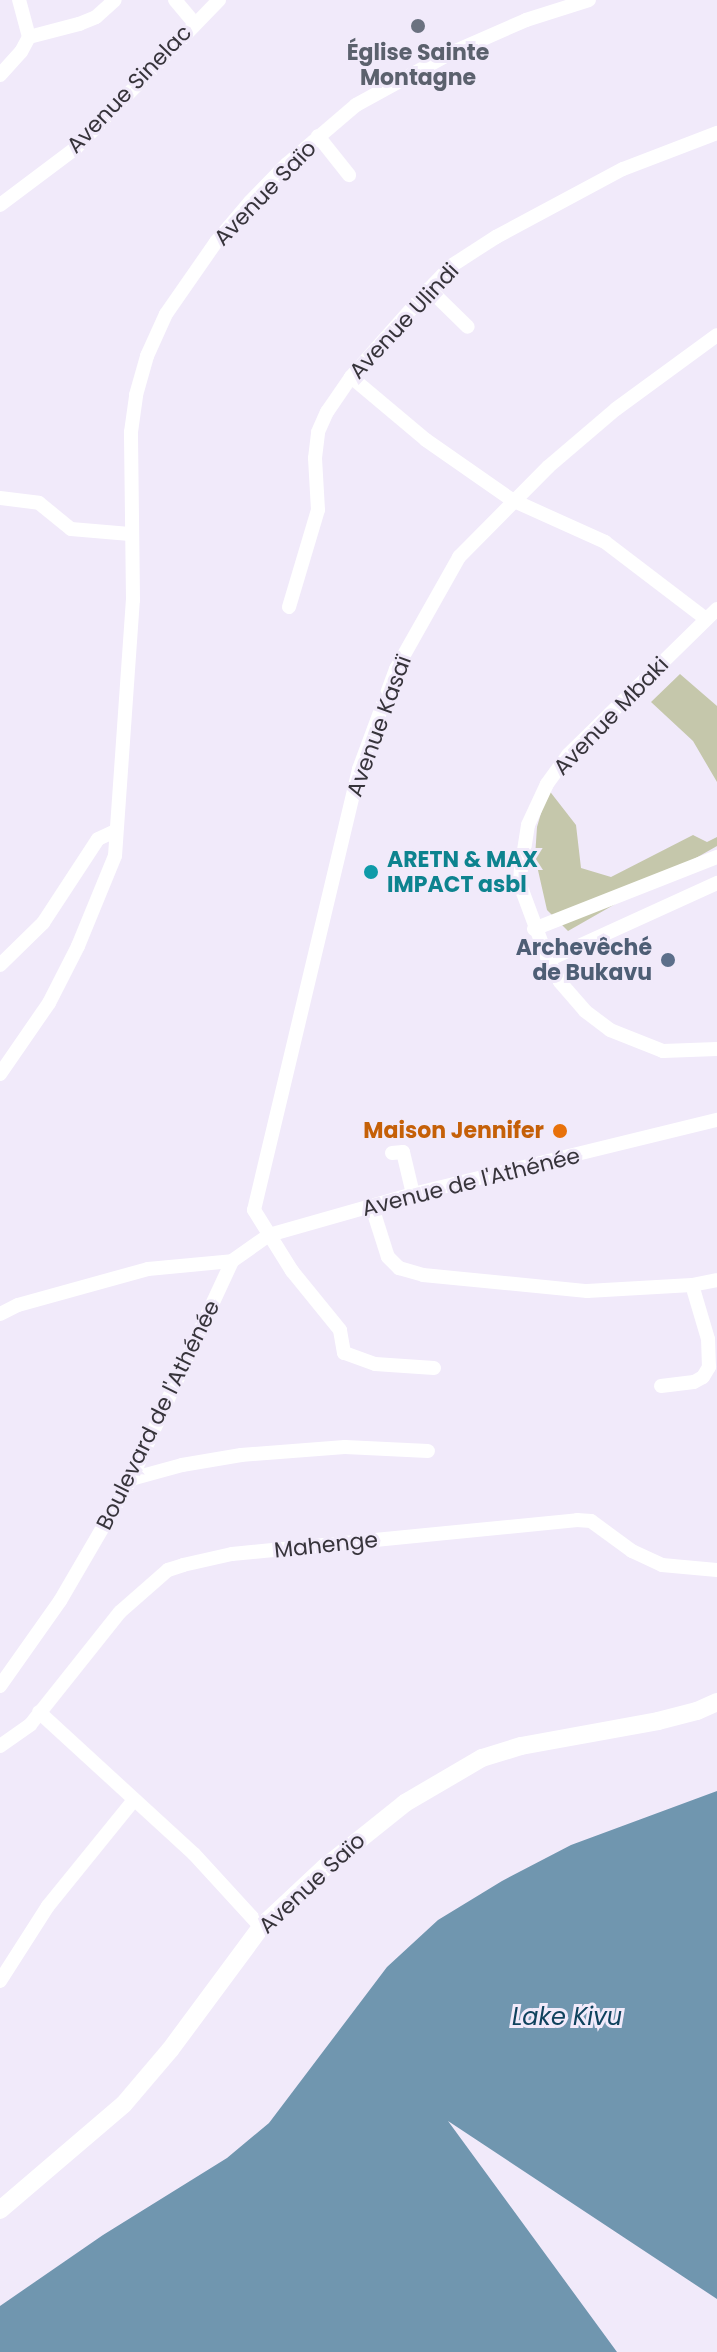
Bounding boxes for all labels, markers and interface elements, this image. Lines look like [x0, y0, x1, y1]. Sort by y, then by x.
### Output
marker: Église Sainte Montagne [409, 17, 427, 35]
street label: Avenue Sinelac [61, 19, 197, 159]
place label: Église Sainte Montagne [347, 39, 489, 90]
street label: Avenue Saïo [208, 135, 322, 251]
street label: Avenue Ulindi [344, 258, 464, 384]
street label: Avenue Mbaki [548, 651, 674, 781]
street label: Avenue Kasaï [341, 652, 417, 800]
place label: ARETN & MAX IMPACT asbl [387, 846, 538, 898]
marker: ARETN & MAX IMPACT asbl [362, 863, 380, 881]
place label: Archevêché de Bukavu [516, 934, 652, 986]
marker: Archevêché de Bukavu [659, 951, 677, 969]
place label: Maison Jennifer [363, 1118, 544, 1144]
marker: Maison Jennifer [551, 1122, 569, 1140]
street label: Avenue de l'Athénée [359, 1142, 583, 1222]
street label: Boulevard de l'Athénée [91, 1296, 225, 1534]
street label: Mahenge [273, 1526, 379, 1564]
street label: Avenue Saïo [253, 1827, 371, 1939]
water label: Lake Kivu [512, 2003, 622, 2031]

